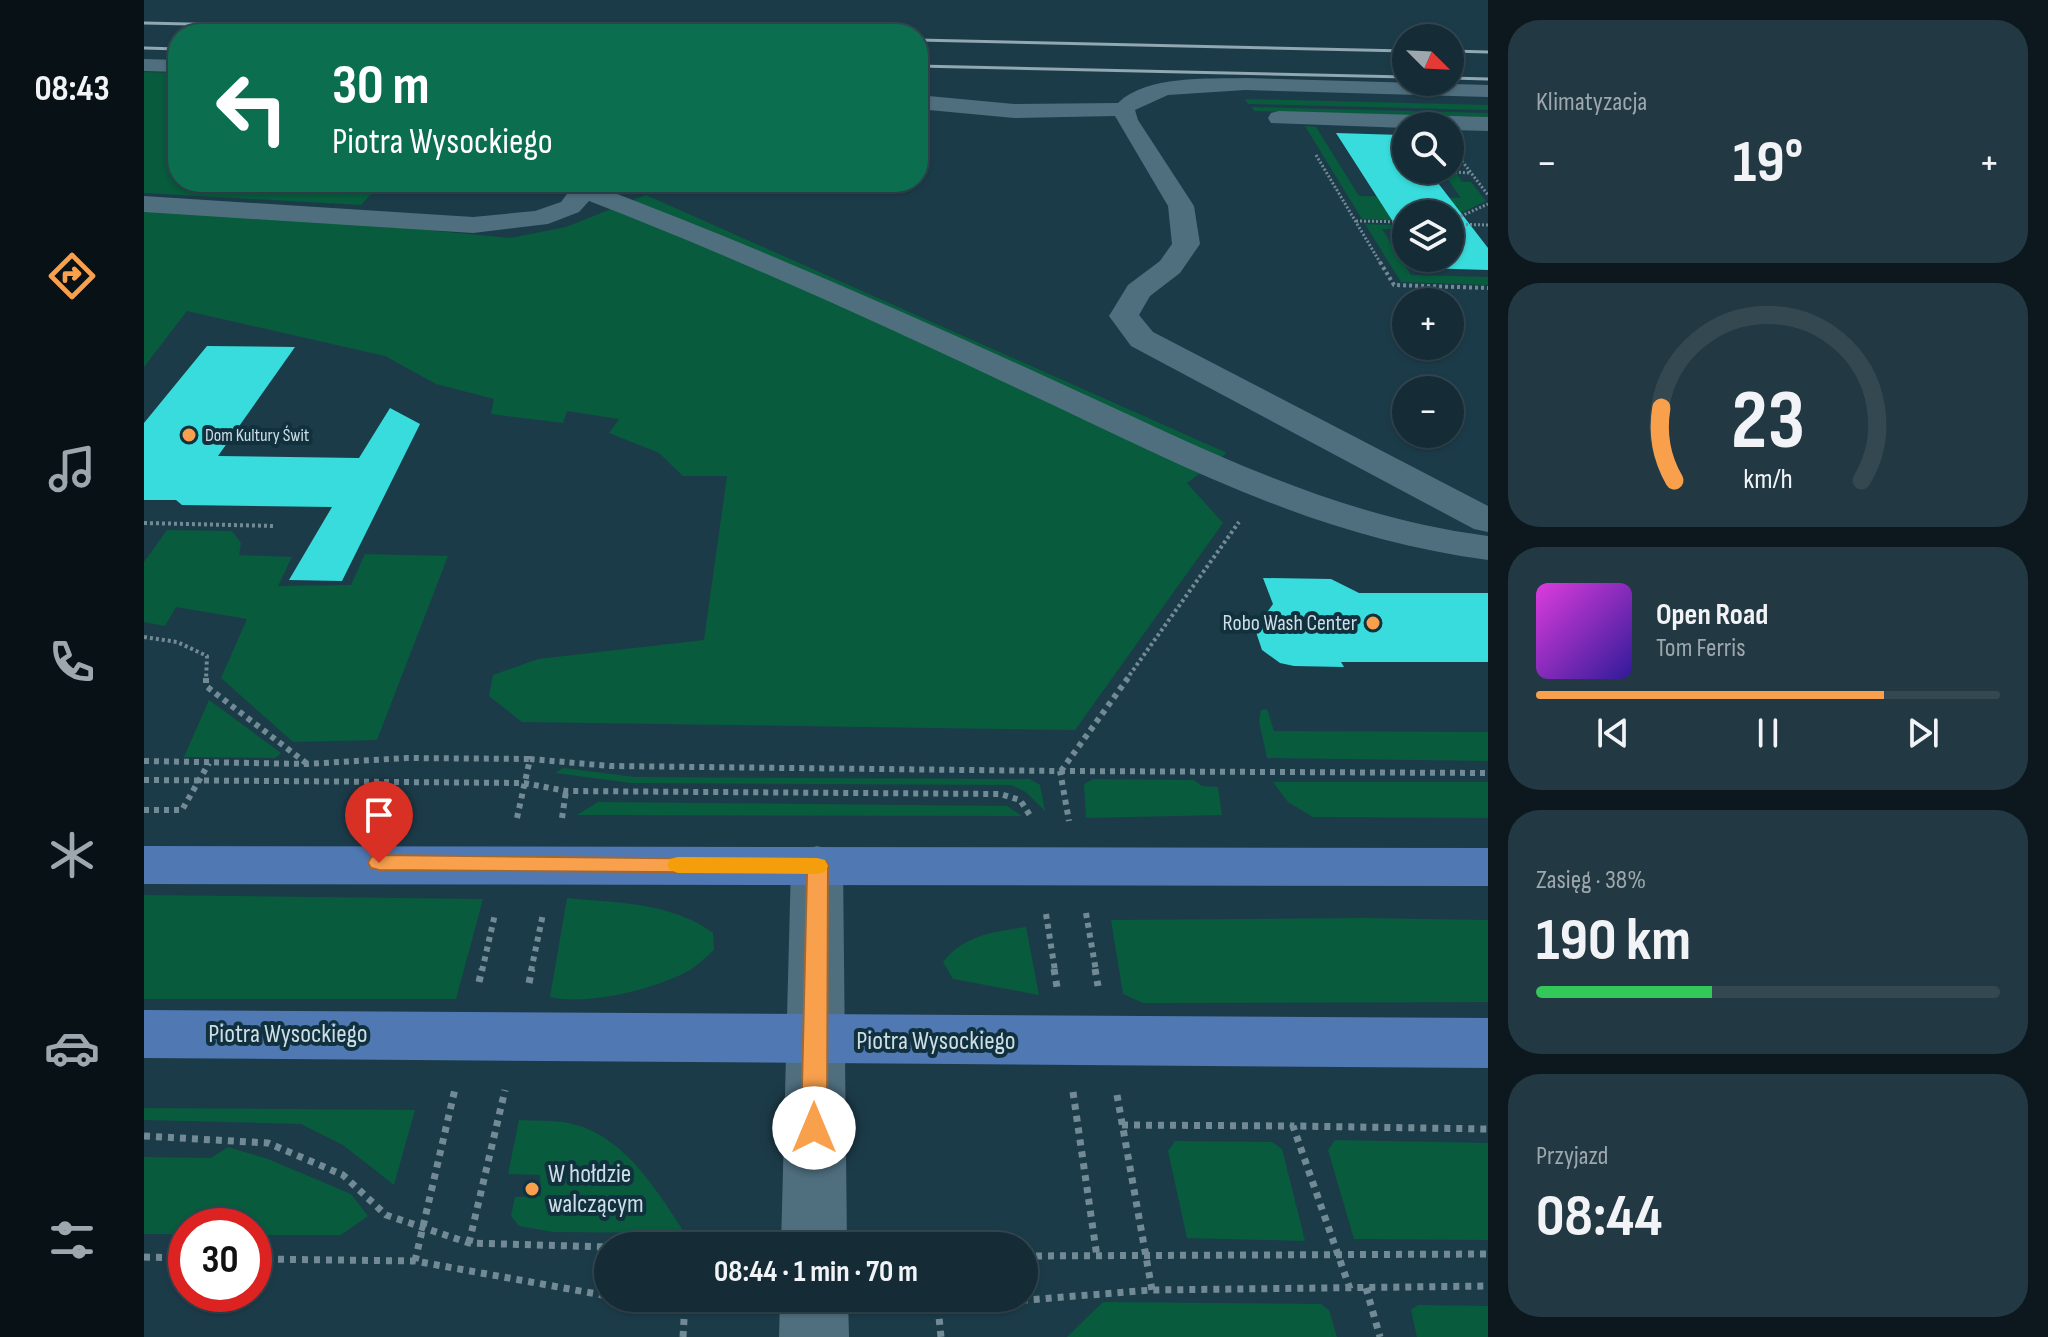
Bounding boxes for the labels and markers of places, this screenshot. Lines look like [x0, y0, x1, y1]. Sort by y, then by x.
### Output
place label: Dom Kultury Świt [205, 425, 310, 446]
marker: Dom Kultury Świt [180, 426, 198, 444]
place label: Robo Wash Center [1223, 610, 1357, 637]
marker: Robo Wash Center [1364, 614, 1382, 632]
pin [345, 781, 413, 863]
place label: W hołdzie walczącym [548, 1159, 644, 1220]
marker: W hołdzie walczącym [523, 1180, 541, 1198]

